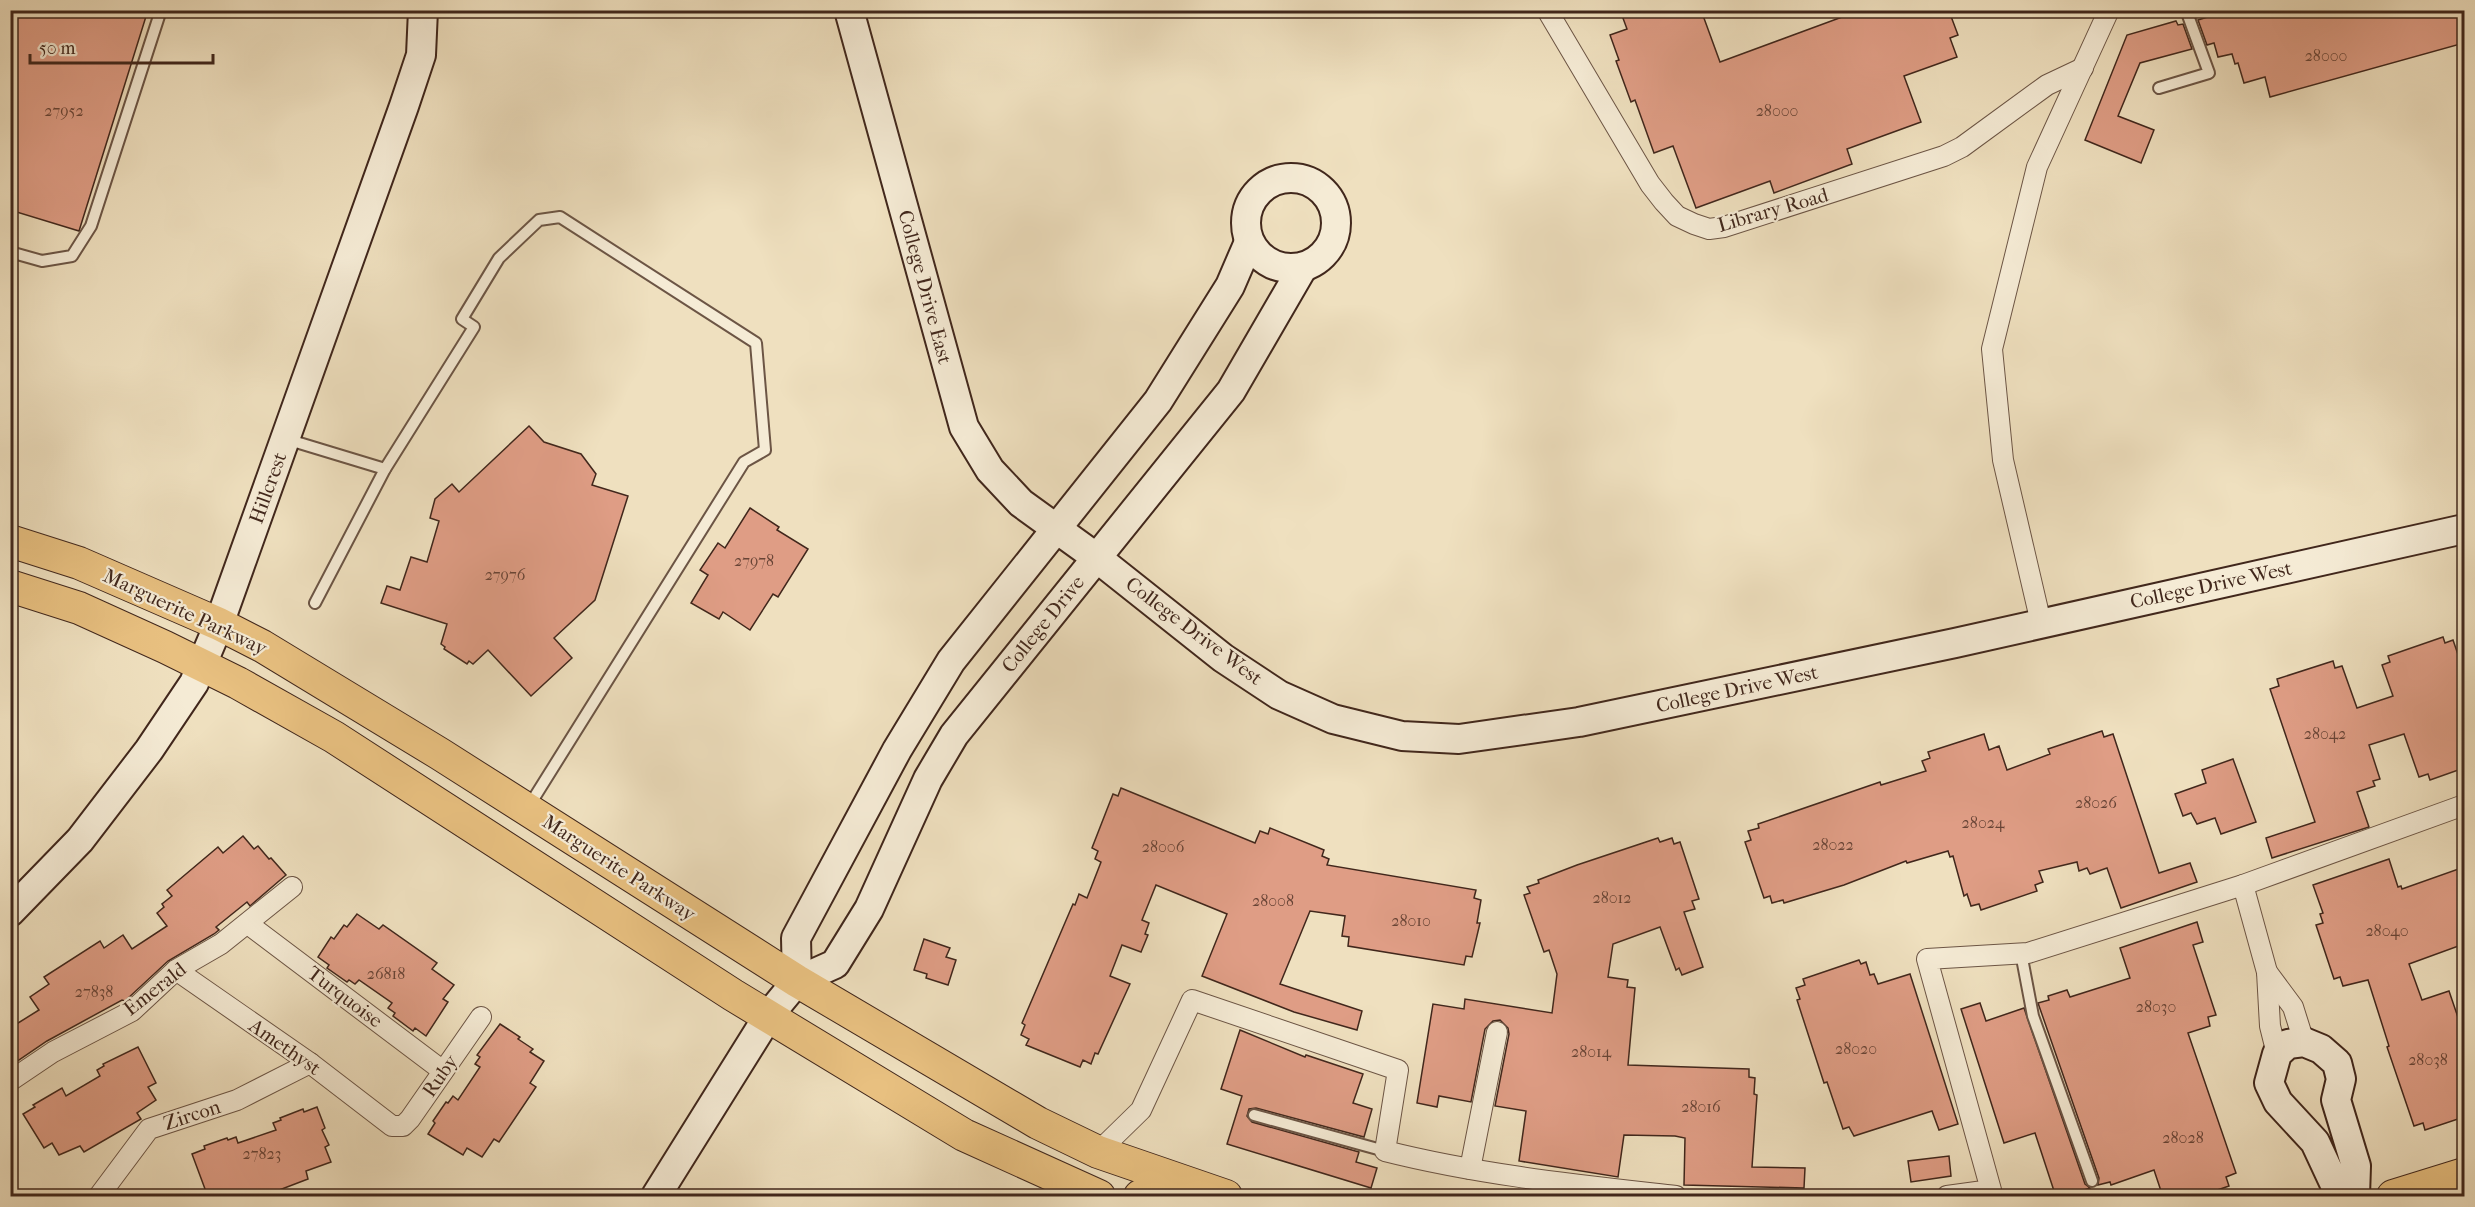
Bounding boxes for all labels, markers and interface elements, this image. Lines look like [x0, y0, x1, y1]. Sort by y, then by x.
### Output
scale bar [30, 27, 213, 65]
text: 50 m [39, 38, 76, 59]
house number: 28000 [2305, 46, 2347, 65]
house number: 27952 [44, 101, 84, 120]
house number: 28000 [1756, 101, 1798, 120]
street label: Library Road [1715, 183, 1832, 237]
street label: College Drive East [893, 208, 957, 366]
street label: Hillcrest [244, 449, 292, 527]
house number: 27978 [734, 551, 774, 570]
street label: College Drive West [2128, 557, 2294, 613]
street label: Marguerite Parkway [100, 564, 272, 661]
house number: 27976 [485, 565, 526, 584]
street label: College Drive [997, 571, 1089, 677]
street label: College Drive West [1121, 572, 1267, 690]
street label: College Drive West [1654, 661, 1820, 717]
house number: 28042 [2304, 724, 2346, 743]
house number: 28026 [2075, 793, 2117, 812]
street label: Marguerite Parkway [538, 810, 701, 927]
house number: 28024 [1962, 813, 2005, 832]
house number: 28022 [1812, 835, 1854, 854]
house number: 28006 [1142, 837, 1185, 856]
house number: 28012 [1593, 888, 1631, 907]
house number: 28008 [1252, 891, 1294, 910]
house number: 28010 [1391, 911, 1431, 930]
house number: 28040 [2365, 921, 2409, 940]
street label: Emerald [119, 957, 192, 1020]
street label: Turquoise [303, 961, 387, 1033]
house number: 26818 [367, 964, 405, 983]
house number: 27838 [75, 982, 113, 1001]
house number: 28030 [2136, 997, 2176, 1016]
street label: Amethyst [244, 1013, 325, 1080]
house number: 28020 [1835, 1039, 1877, 1058]
house number: 28014 [1571, 1042, 1612, 1061]
street label: Ruby [417, 1049, 463, 1101]
house number: 28038 [2408, 1050, 2448, 1069]
street label: Zircon [161, 1095, 224, 1135]
house number: 28016 [1681, 1097, 1721, 1116]
house number: 28028 [2162, 1128, 2204, 1147]
house number: 27823 [243, 1144, 281, 1163]

